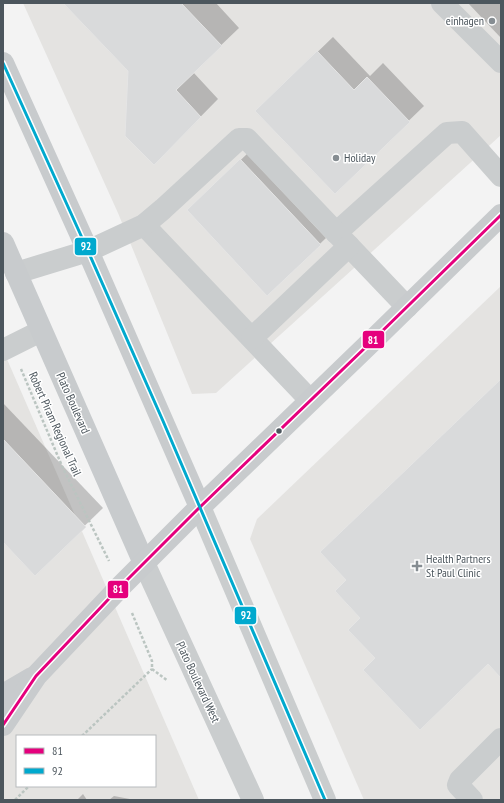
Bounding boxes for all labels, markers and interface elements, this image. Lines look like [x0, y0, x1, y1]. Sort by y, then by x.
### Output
place label: einhagen [446, 13, 484, 28]
marker: einhagen [487, 16, 497, 26]
place label: Holiday [344, 150, 376, 165]
marker: Holiday [331, 153, 341, 163]
line badge: 92 [74, 237, 97, 256]
text: 92 [81, 239, 91, 253]
line badge: 81 [362, 330, 385, 349]
text: 81 [368, 333, 378, 347]
street label: Robert Piram Regional Trail [26, 369, 85, 478]
street label: Plato Boulevard [53, 370, 94, 436]
unlabelled marker [274, 426, 284, 436]
place label: Health Partners St Paul Clinic [426, 551, 490, 580]
marker: Health Partners St Paul Clinic [411, 560, 423, 572]
line badge: 81 [107, 580, 129, 599]
text: 81 [113, 582, 123, 596]
line badge: 92 [234, 606, 257, 625]
text: 92 [241, 608, 251, 622]
street label: Plato Boulevard West [173, 639, 224, 725]
legend [16, 735, 156, 787]
text: 81 [52, 743, 63, 758]
text: 92 [52, 763, 63, 778]

